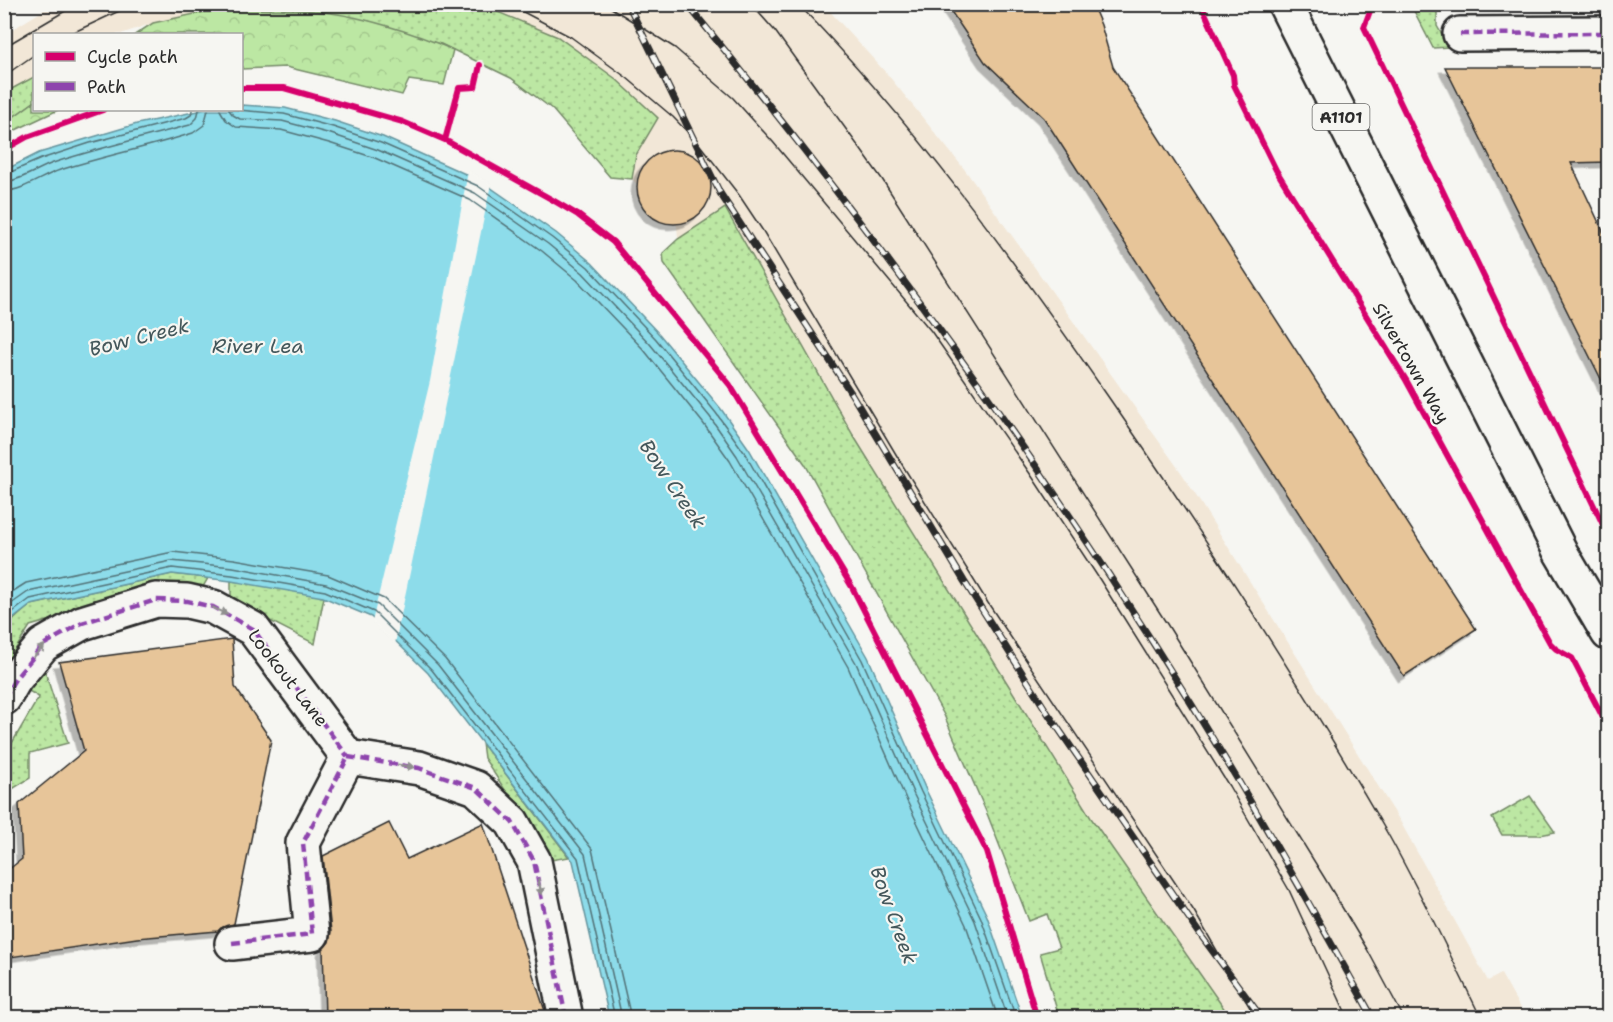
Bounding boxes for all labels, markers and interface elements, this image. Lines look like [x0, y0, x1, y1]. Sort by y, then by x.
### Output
legend [33, 33, 243, 111]
text: Cycle path [87, 45, 178, 69]
text: Path [87, 75, 126, 99]
road number: A1101 [1312, 104, 1370, 130]
street label: Silvertown Way [1367, 298, 1455, 428]
water label: Bow Creek [86, 312, 192, 362]
water label: River Lea [212, 333, 304, 359]
water label: Bow Creek [634, 434, 713, 534]
one-way arrow [211, 607, 228, 616]
street label: Lookout Lane [242, 624, 334, 732]
one-way arrow [32, 644, 45, 659]
one-way arrow [396, 762, 415, 771]
water label: Bow Creek [864, 863, 924, 968]
one-way arrow [535, 878, 545, 897]

